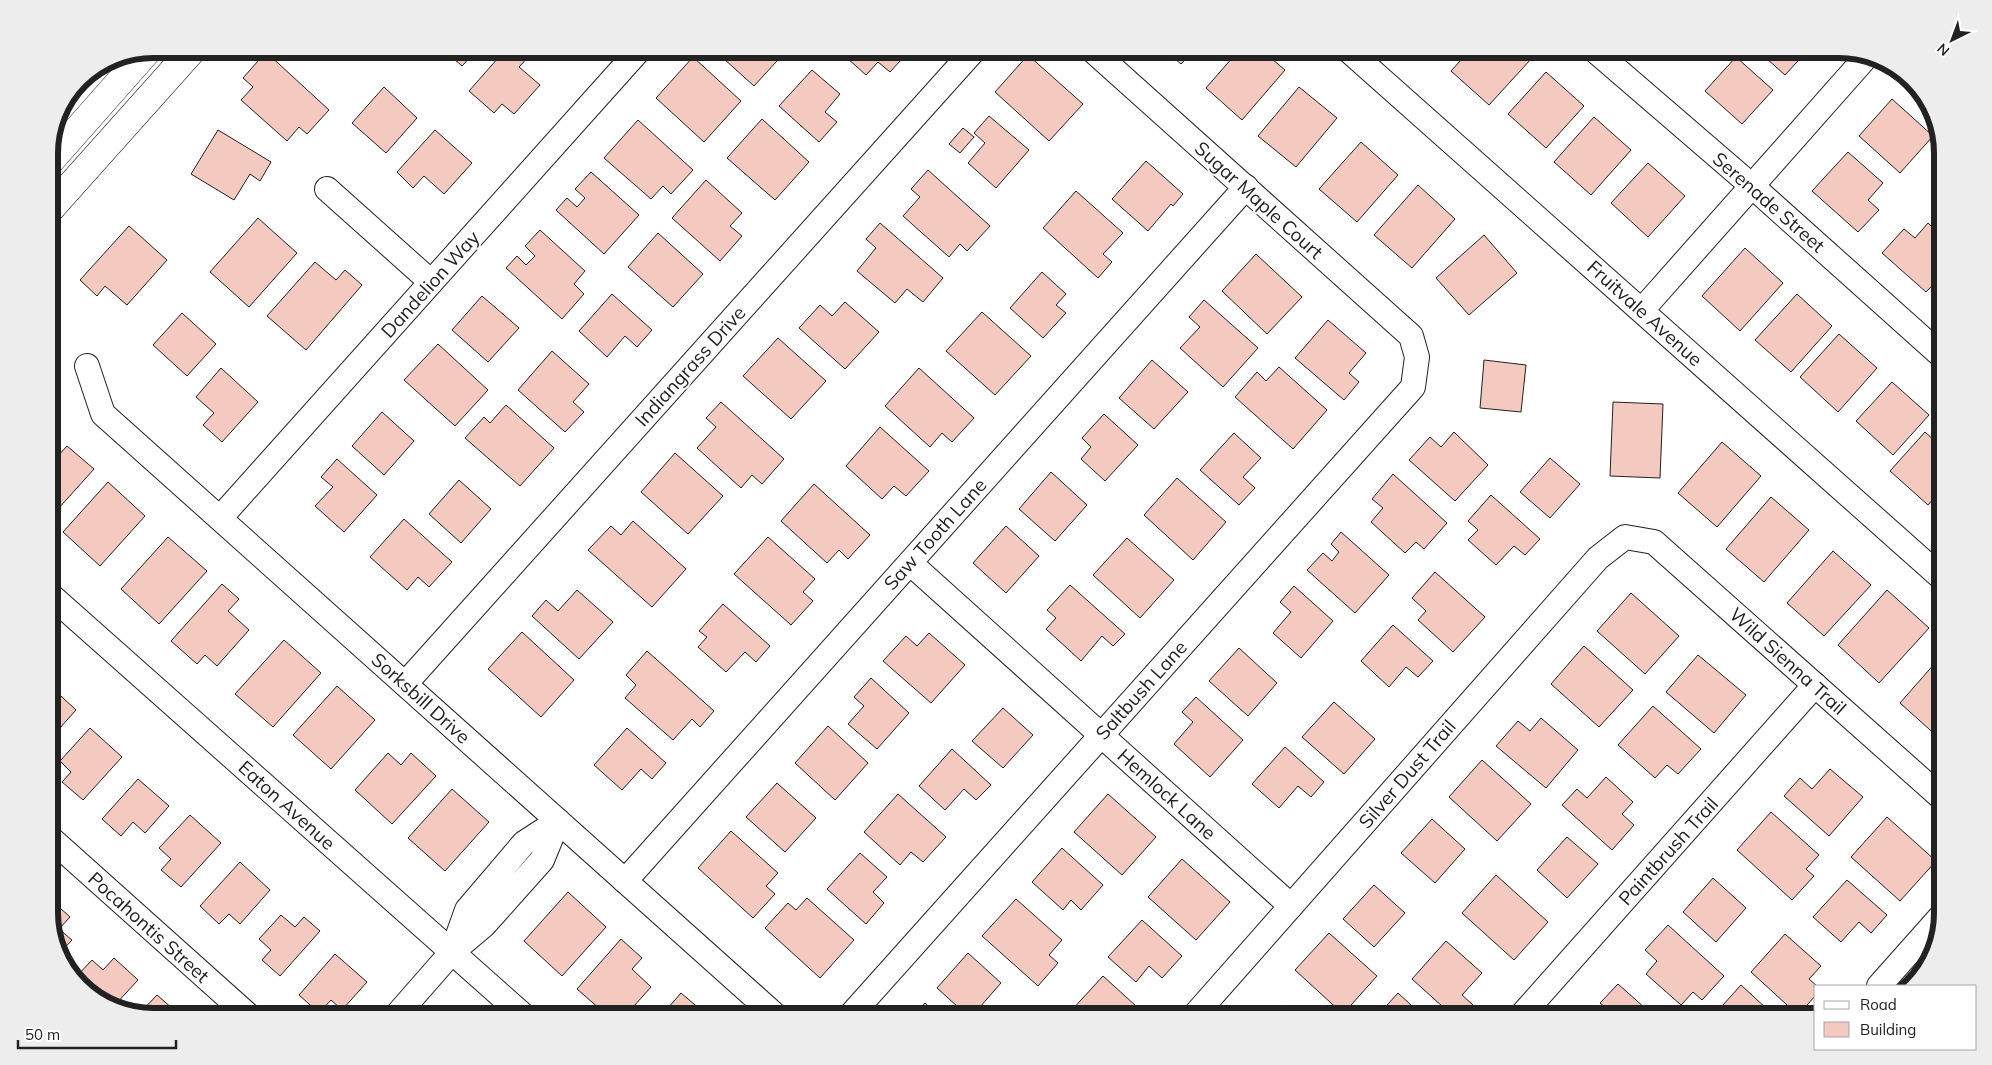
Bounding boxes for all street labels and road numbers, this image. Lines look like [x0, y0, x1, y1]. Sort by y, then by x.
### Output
street label: Sugar Maple Court [1190, 136, 1328, 264]
street label: Serenade Street [1708, 147, 1830, 258]
street label: Dandelion Way [376, 225, 484, 343]
street label: Fruitvale Avenue [1582, 255, 1708, 371]
street label: Indiangrass Drive [630, 301, 750, 431]
street label: Saw Tooth Lane [879, 473, 991, 595]
street label: Wild Sienna Trail [1725, 602, 1851, 720]
street label: Saltbush Lane [1090, 635, 1192, 745]
street label: Sorksbill Drive [367, 647, 475, 749]
street label: Silver Dust Trail [1353, 715, 1461, 833]
street label: Hemlock Lane [1113, 743, 1221, 845]
street label: Eaton Avenue [234, 755, 340, 855]
street label: Paintbrush Trail [1613, 792, 1723, 910]
street label: Pocahontis Street [83, 866, 215, 988]

